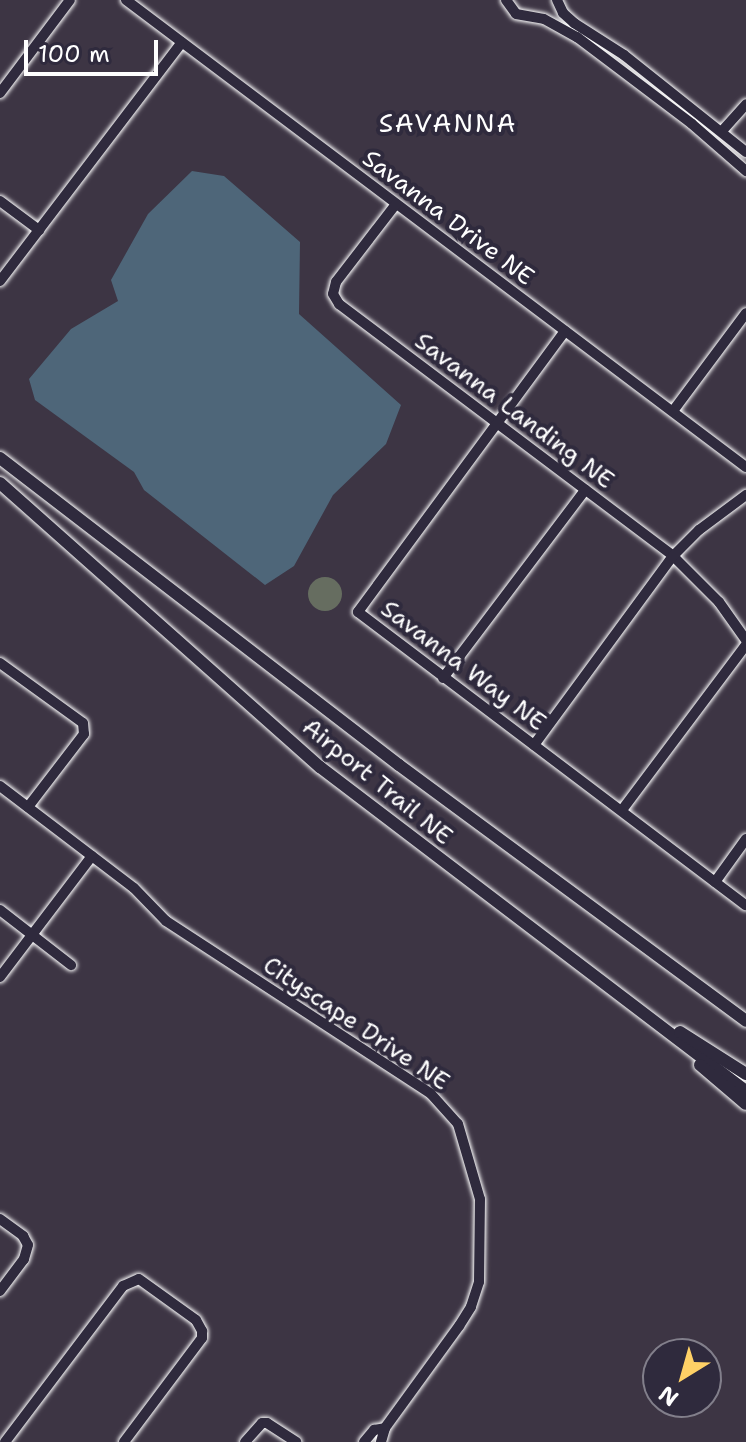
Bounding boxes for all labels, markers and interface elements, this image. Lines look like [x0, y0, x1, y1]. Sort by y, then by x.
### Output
scale bar [28, 24, 162, 74]
text: 100 m [38, 38, 110, 70]
district label: SAVANNA [379, 107, 517, 139]
street label: Savanna Drive NE [357, 144, 539, 292]
street label: Savanna Landing NE [409, 327, 619, 495]
street label: Savanna Way NE [375, 595, 551, 737]
street label: Airport Trail NE [296, 713, 458, 851]
street label: Cityscape Drive NE [257, 951, 455, 1097]
north arrow [642, 1338, 722, 1418]
text: N [653, 1379, 684, 1413]

